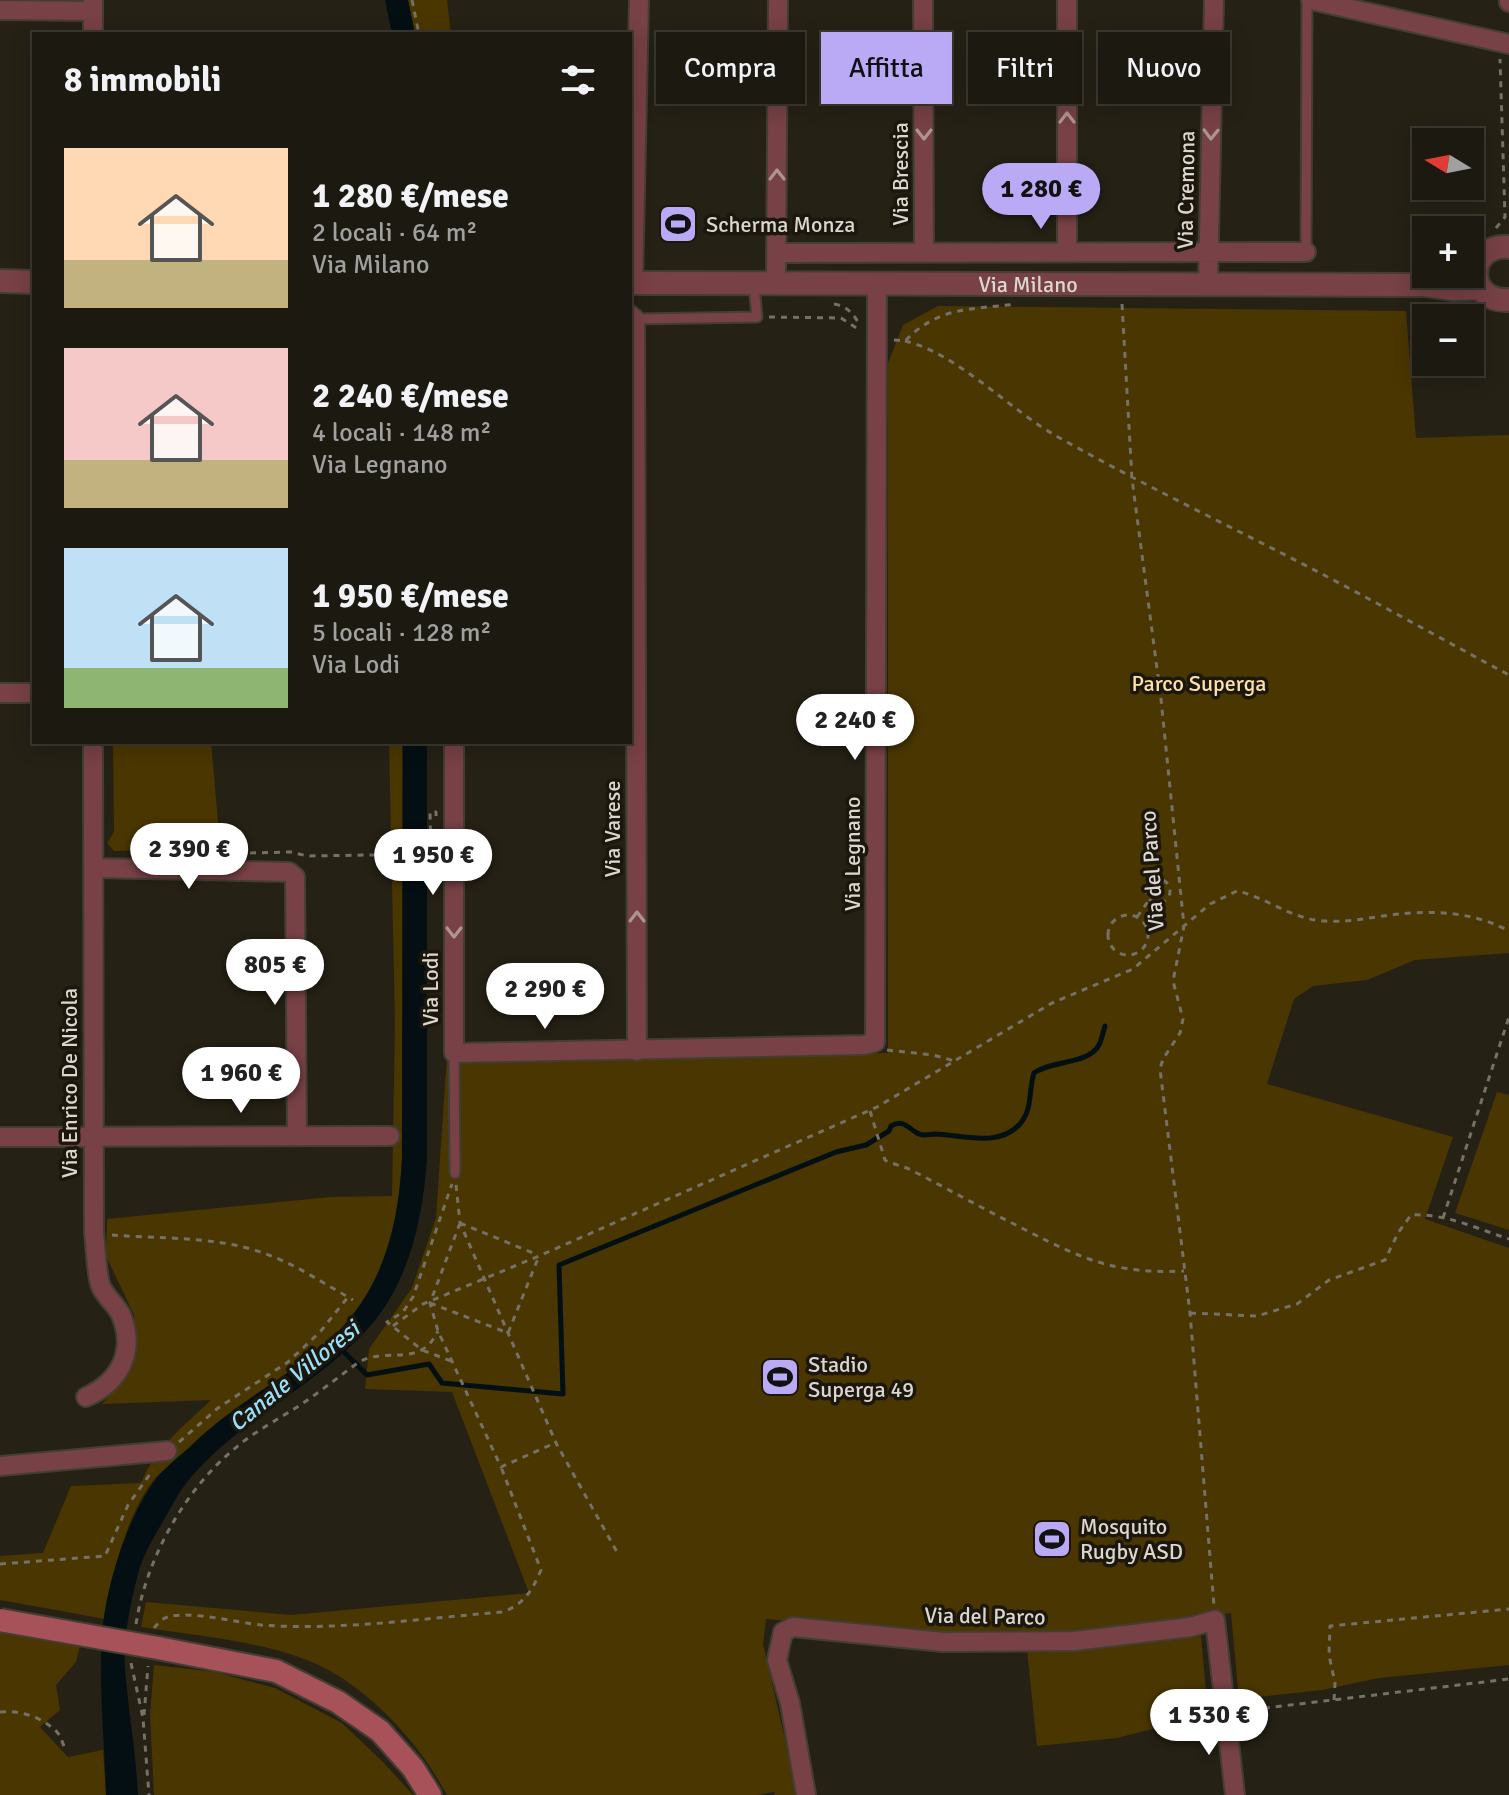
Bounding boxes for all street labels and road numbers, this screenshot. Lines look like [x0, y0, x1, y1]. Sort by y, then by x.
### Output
street label: Via Brescia [887, 122, 914, 226]
street label: Via Cremona [1171, 130, 1201, 250]
street label: Via Milano [978, 270, 1078, 298]
street label: Via Varese [599, 781, 626, 877]
street label: Via Legnano [839, 797, 866, 911]
street label: Via del Parco [1134, 810, 1170, 932]
street label: Via Lodi [417, 952, 444, 1026]
street label: Via Enrico De Nicola [56, 988, 83, 1178]
street label: Via del Parco [924, 1601, 1046, 1631]

